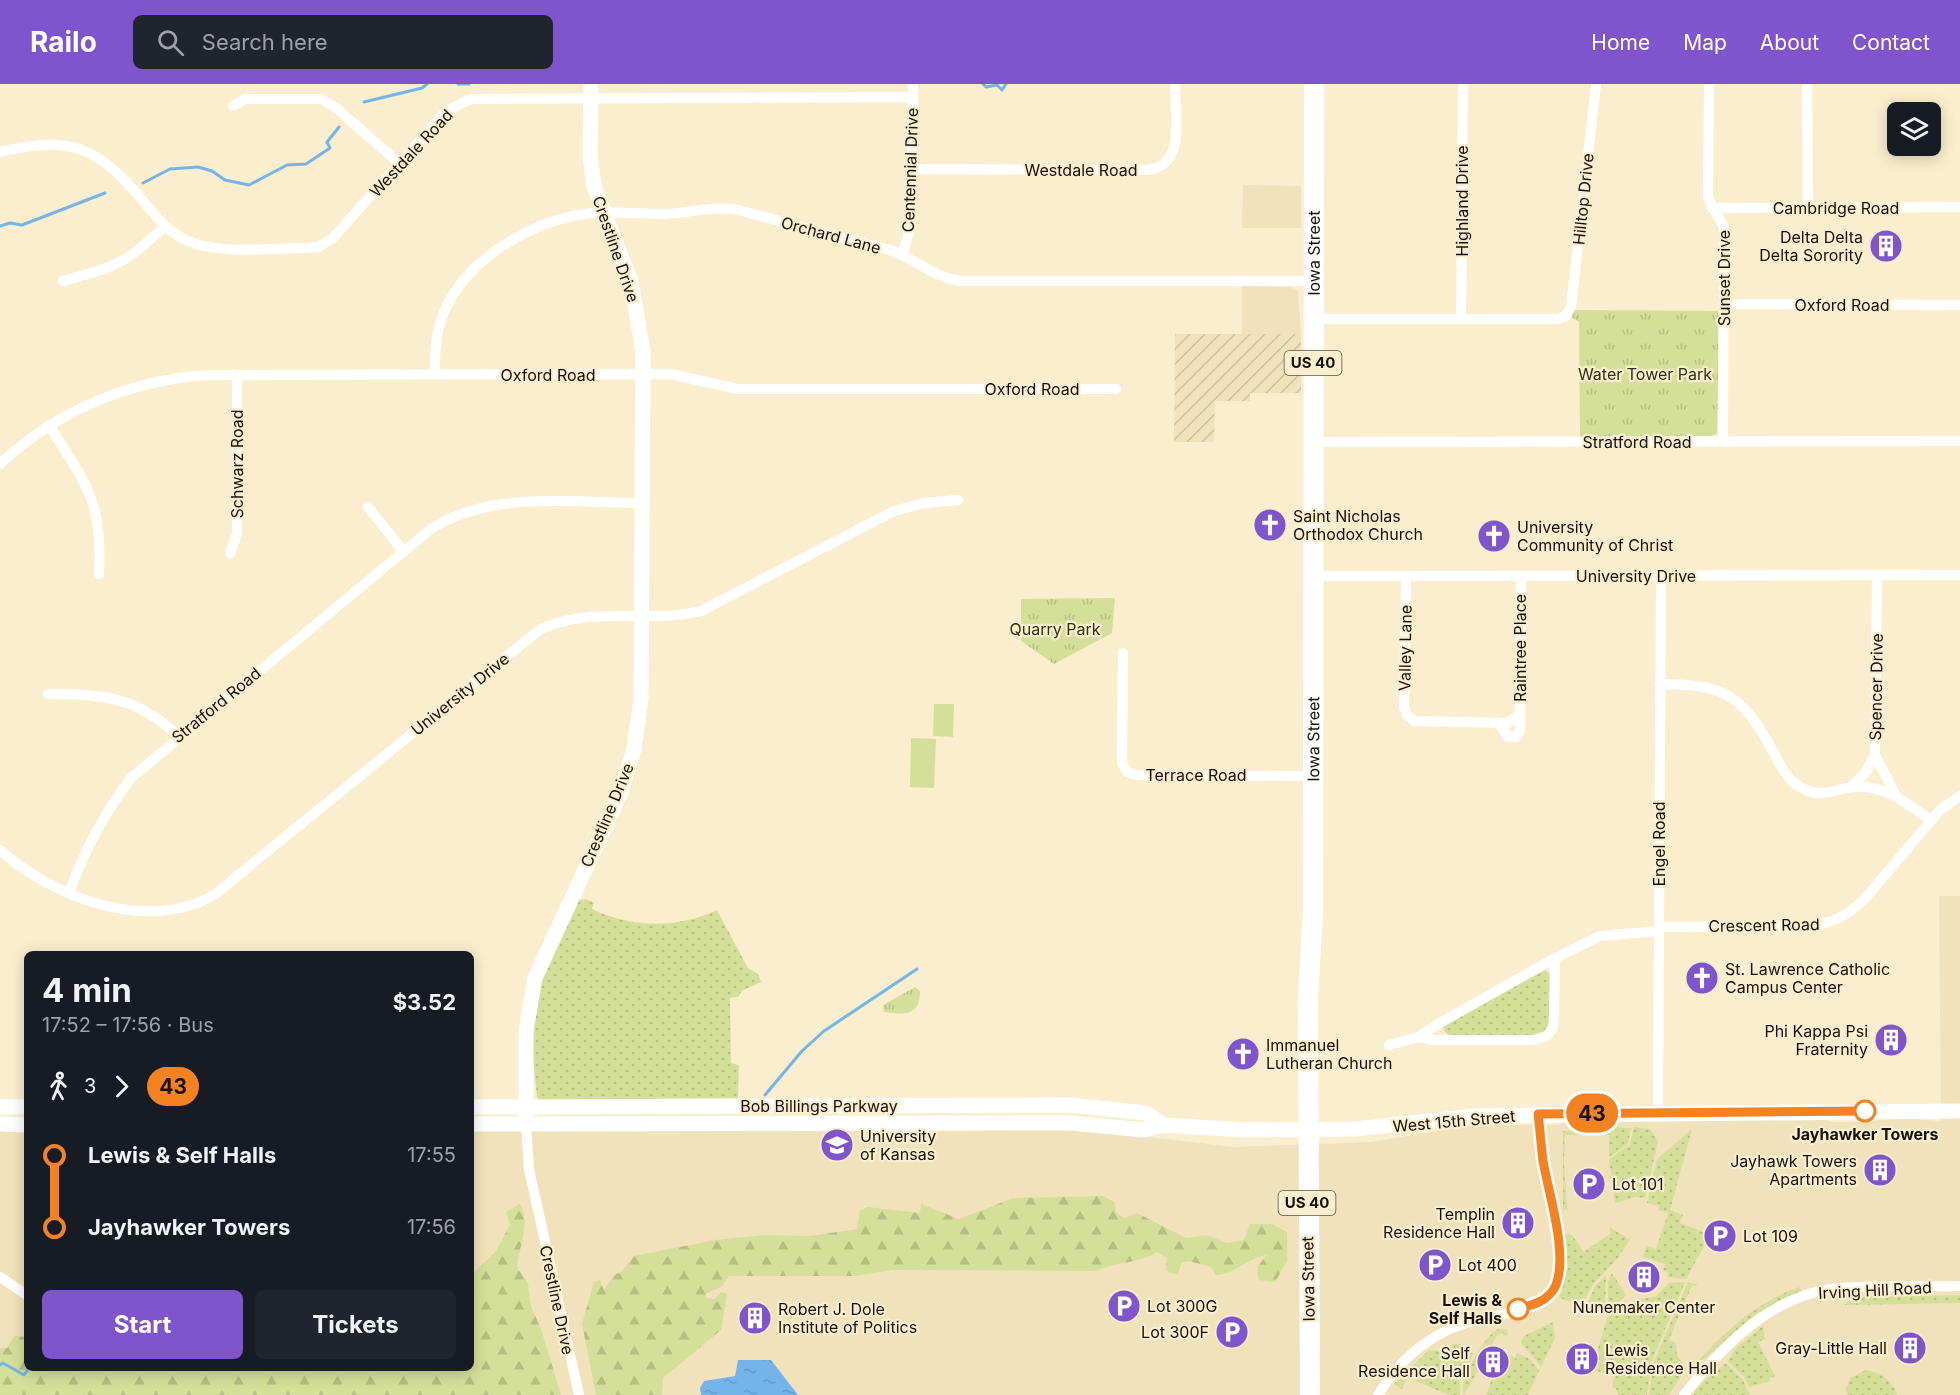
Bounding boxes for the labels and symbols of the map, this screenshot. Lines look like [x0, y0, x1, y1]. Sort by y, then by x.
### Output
street label: Westdale Road [365, 105, 457, 201]
street label: Centennial Drive [898, 107, 922, 233]
street label: Highland Drive [1452, 145, 1472, 257]
street label: Hilltop Drive [1568, 152, 1598, 246]
street label: Westdale Road [1025, 160, 1137, 180]
street label: Crestline Drive [588, 193, 644, 305]
street label: Cambridge Road [1773, 198, 1899, 218]
street label: Iowa Street [1304, 210, 1324, 296]
street label: Orchard Lane [779, 212, 883, 258]
place label: Delta Delta Delta Sorority [1759, 227, 1863, 265]
building icon: Delta Delta Delta Sorority [1868, 228, 1904, 264]
street label: Sunset Drive [1714, 230, 1734, 326]
street label: Oxford Road [1795, 295, 1889, 315]
road number: US 40 [1284, 351, 1342, 375]
park label: Water Tower Park [1578, 364, 1712, 384]
street label: Oxford Road [501, 365, 595, 385]
street label: Oxford Road [985, 379, 1079, 399]
street label: Schwarz Road [227, 410, 247, 518]
street label: Stratford Road [1582, 432, 1692, 452]
place label: Saint Nicholas Orthodox Church [1293, 506, 1423, 544]
church icon: Saint Nicholas Orthodox Church [1252, 507, 1288, 543]
place label: University Community of Christ [1517, 517, 1673, 555]
church icon: University Community of Christ [1476, 518, 1512, 554]
street label: University Drive [1576, 566, 1696, 586]
street label: Raintree Place [1510, 594, 1530, 702]
street label: Valley Lane [1394, 605, 1416, 691]
park label: Quarry Park [1010, 619, 1101, 639]
street label: Spencer Drive [1865, 633, 1887, 741]
street label: University Drive [407, 648, 513, 740]
street label: Stratford Road [167, 663, 265, 747]
street label: Iowa Street [1303, 696, 1323, 782]
street label: Crestline Drive [576, 760, 638, 870]
street label: Terrace Road [1145, 765, 1247, 785]
street label: Engel Road [1649, 801, 1669, 887]
street label: Crescent Road [1708, 914, 1820, 936]
place label: St. Lawrence Catholic Campus Center [1725, 959, 1890, 997]
church icon: St. Lawrence Catholic Campus Center [1684, 960, 1720, 996]
place label: Phi Kappa Psi Fraternity [1764, 1021, 1868, 1059]
building icon: Phi Kappa Psi Fraternity [1873, 1022, 1909, 1058]
place label: Immanuel Lutheran Church [1266, 1035, 1392, 1073]
church icon: Immanuel Lutheran Church [1225, 1036, 1261, 1072]
line badge: 43 [1565, 1094, 1619, 1132]
street label: Bob Billings Parkway [740, 1096, 898, 1116]
marker: Jayhawker Towers [1854, 1100, 1876, 1122]
street label: West 15th Street [1392, 1106, 1516, 1136]
place label: Jayhawker Towers [1791, 1124, 1939, 1144]
place label: University of Kansas [860, 1126, 936, 1164]
school or university icon: University of Kansas [819, 1127, 855, 1163]
place label: Jayhawk Towers Apartments [1730, 1151, 1857, 1189]
building icon: Jayhawk Towers Apartments [1862, 1152, 1898, 1188]
parking icon: Lot 101 [1571, 1166, 1607, 1202]
place label: Lot 101 [1612, 1174, 1663, 1194]
road number: US 40 [1278, 1191, 1336, 1215]
place label: Templin Residence Hall [1383, 1204, 1495, 1242]
building icon: Templin Residence Hall [1500, 1205, 1536, 1241]
parking icon: Lot 109 [1702, 1218, 1738, 1254]
place label: Lot 109 [1743, 1226, 1798, 1246]
street label: Iowa Street [1297, 1236, 1319, 1322]
street label: Crestline Drive [536, 1244, 578, 1356]
parking icon: Lot 400 [1417, 1247, 1453, 1283]
place label: Lot 400 [1458, 1255, 1517, 1275]
building icon: Nunemaker Center [1626, 1259, 1662, 1295]
street label: Irving Hill Road [1818, 1277, 1932, 1303]
parking icon: Lot 300G [1106, 1288, 1142, 1324]
place label: Lewis & Self Halls [1429, 1290, 1502, 1328]
place label: Lot 300G [1147, 1296, 1217, 1316]
place label: Nunemaker Center [1573, 1297, 1715, 1317]
marker: Lewis & Self Halls [1507, 1298, 1529, 1320]
place label: Robert J. Dole Institute of Politics [778, 1299, 917, 1337]
building icon: Robert J. Dole Institute of Politics [737, 1300, 773, 1336]
parking icon: Lot 300F [1214, 1314, 1250, 1350]
place label: Lot 300F [1141, 1322, 1209, 1342]
building icon: Gray-Little Hall [1892, 1330, 1928, 1366]
place label: Gray-Little Hall [1775, 1338, 1887, 1358]
place label: Lewis Residence Hall [1605, 1340, 1717, 1378]
building icon: Lewis Residence Hall [1564, 1341, 1600, 1377]
place label: Self Residence Hall [1358, 1343, 1470, 1381]
building icon: Self Residence Hall [1475, 1344, 1511, 1380]

